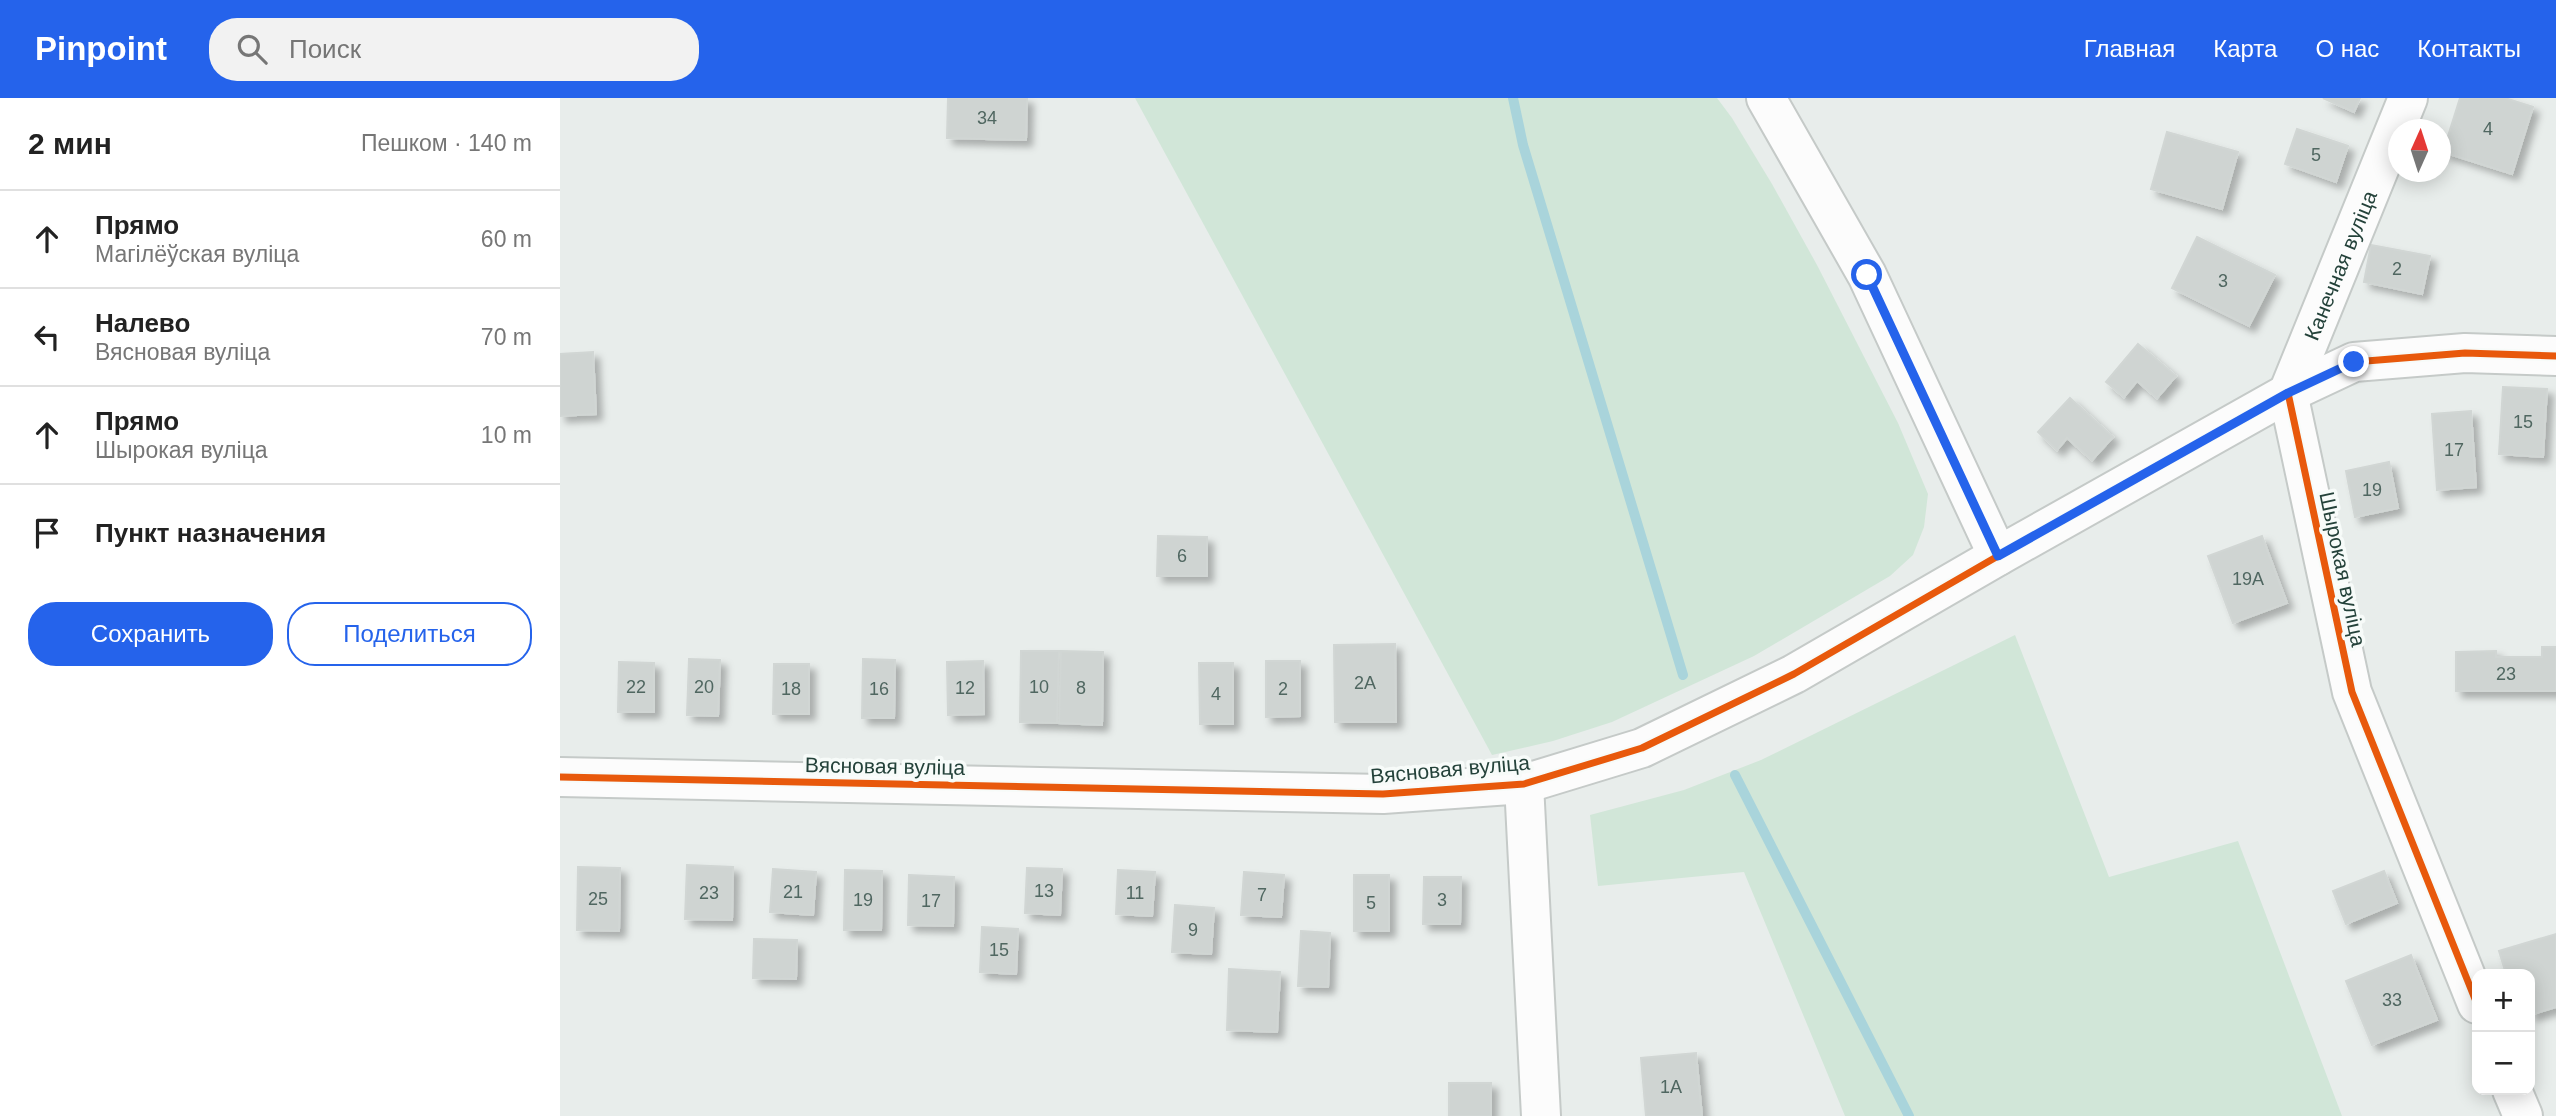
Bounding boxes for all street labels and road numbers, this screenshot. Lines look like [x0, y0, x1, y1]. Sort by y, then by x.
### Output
street label: Канечная вуліца [2299, 187, 2381, 343]
street label: Шырокая вуліца [2315, 490, 2371, 649]
street label: Вясновая вуліца [1369, 751, 1531, 787]
street label: Вясновая вуліца [805, 753, 966, 779]

